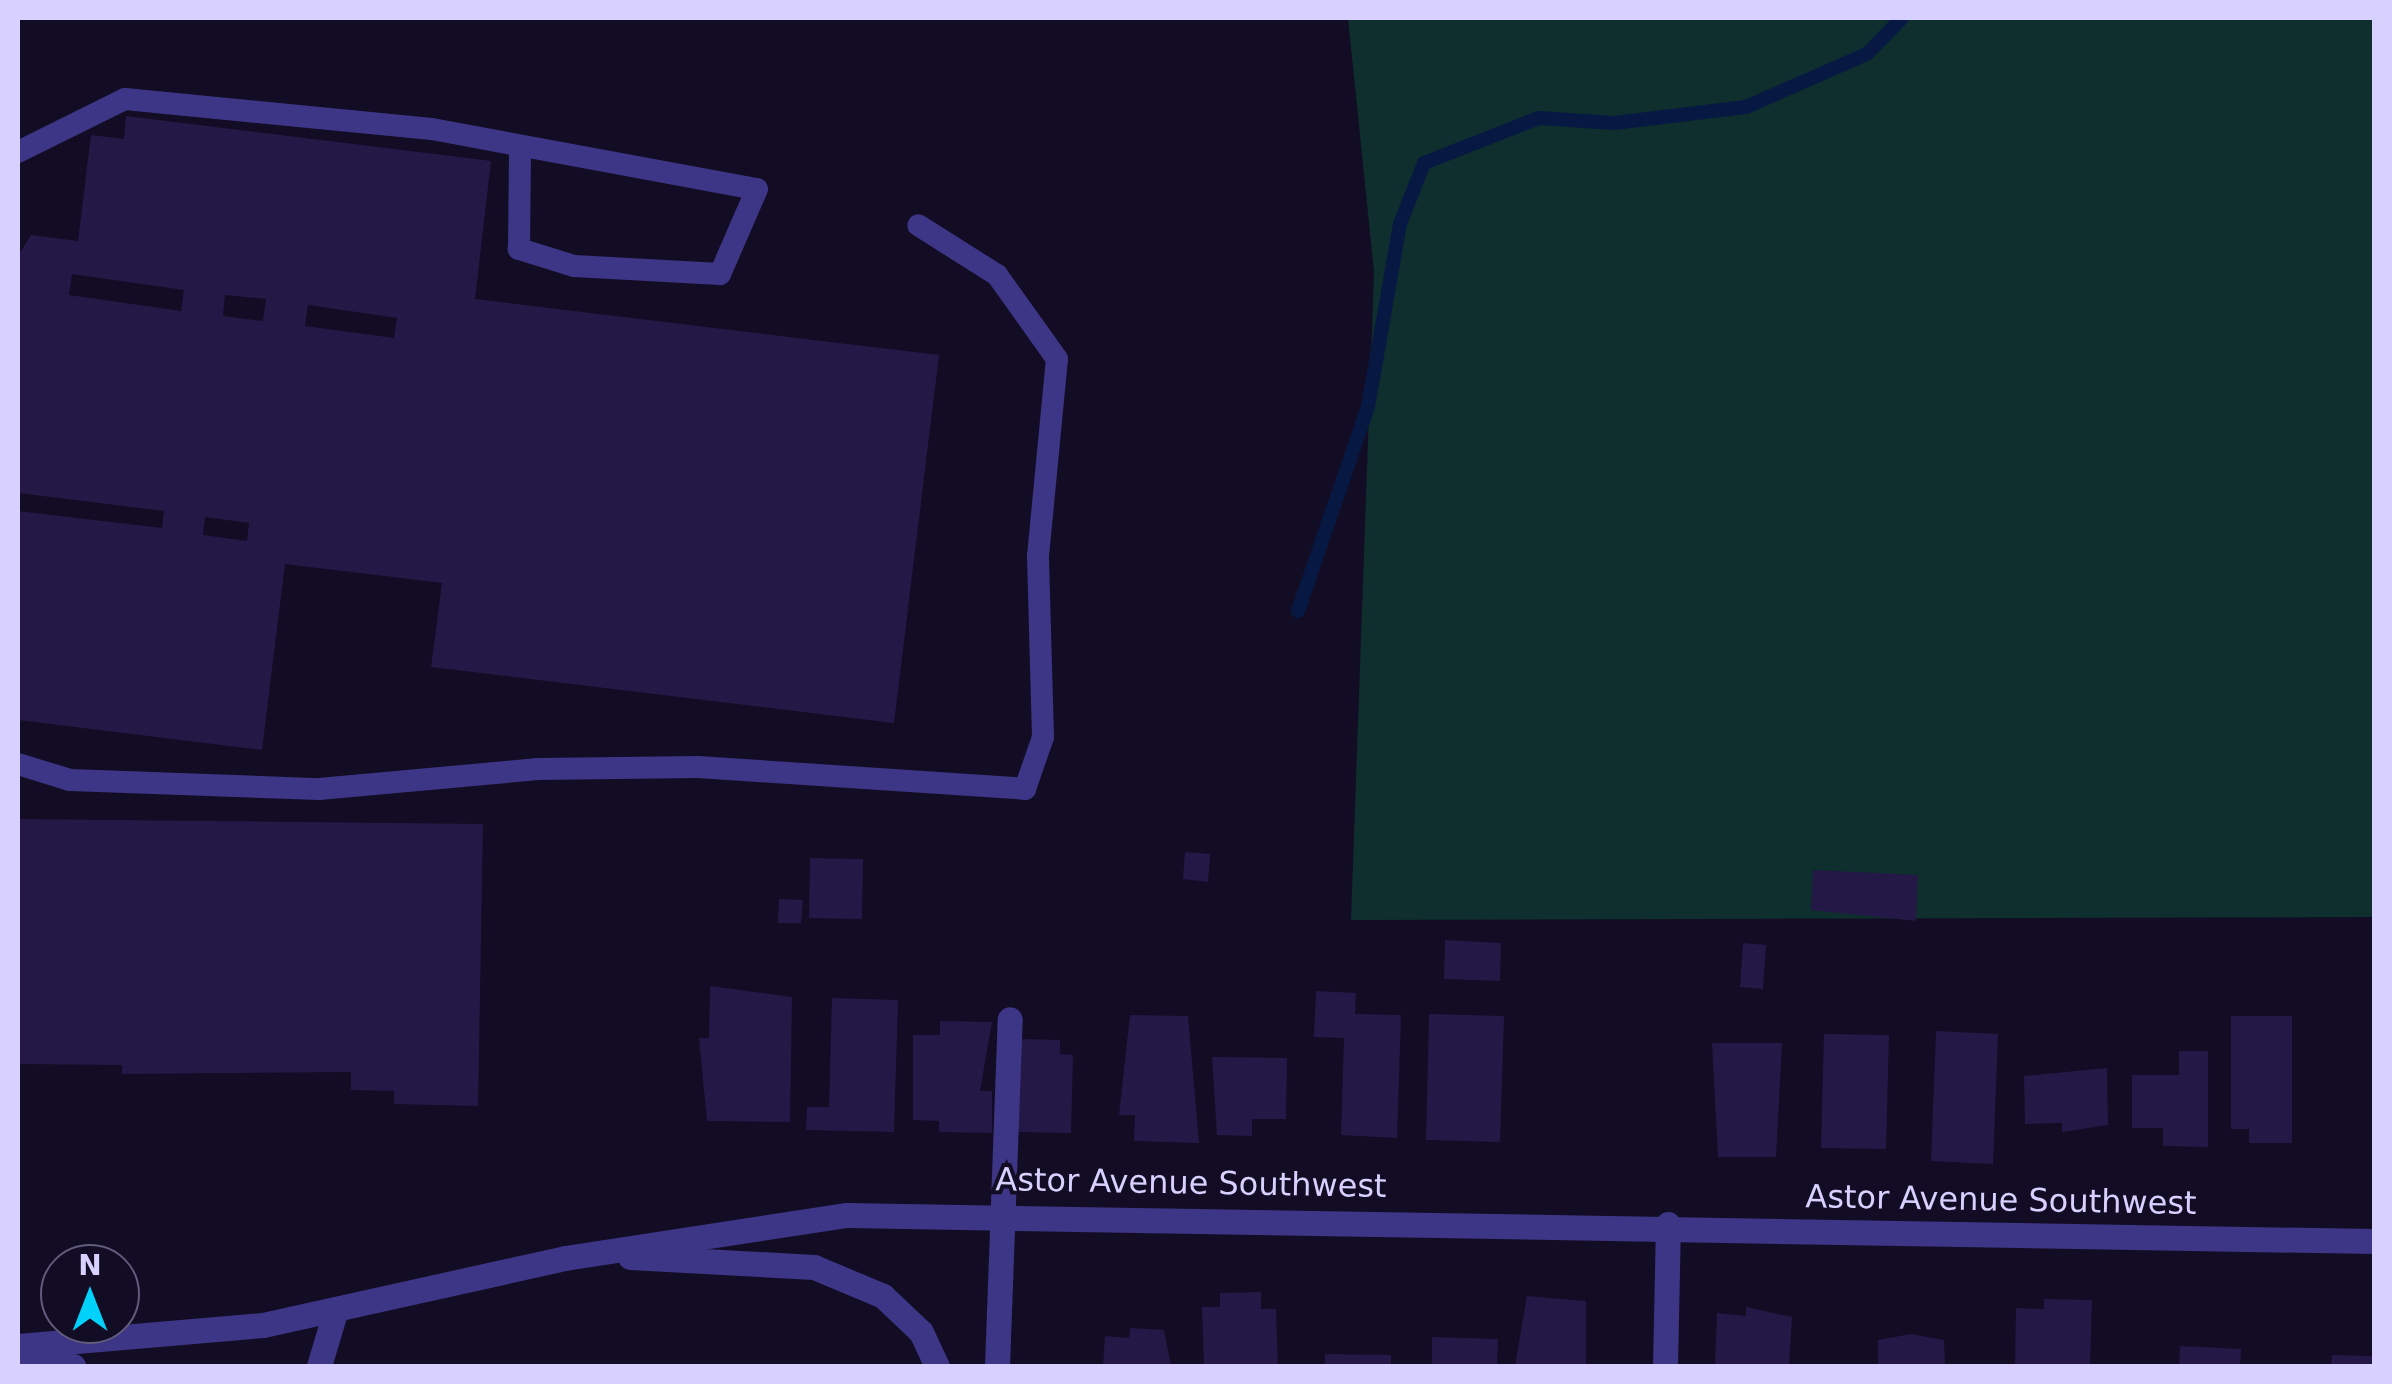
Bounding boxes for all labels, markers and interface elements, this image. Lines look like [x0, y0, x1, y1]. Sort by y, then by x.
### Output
street label: Astor Avenue Southwest [995, 1160, 1387, 1206]
street label: Astor Avenue Southwest [1805, 1177, 2197, 1223]
north arrow [40, 1244, 140, 1344]
text: N [78, 1249, 102, 1282]

